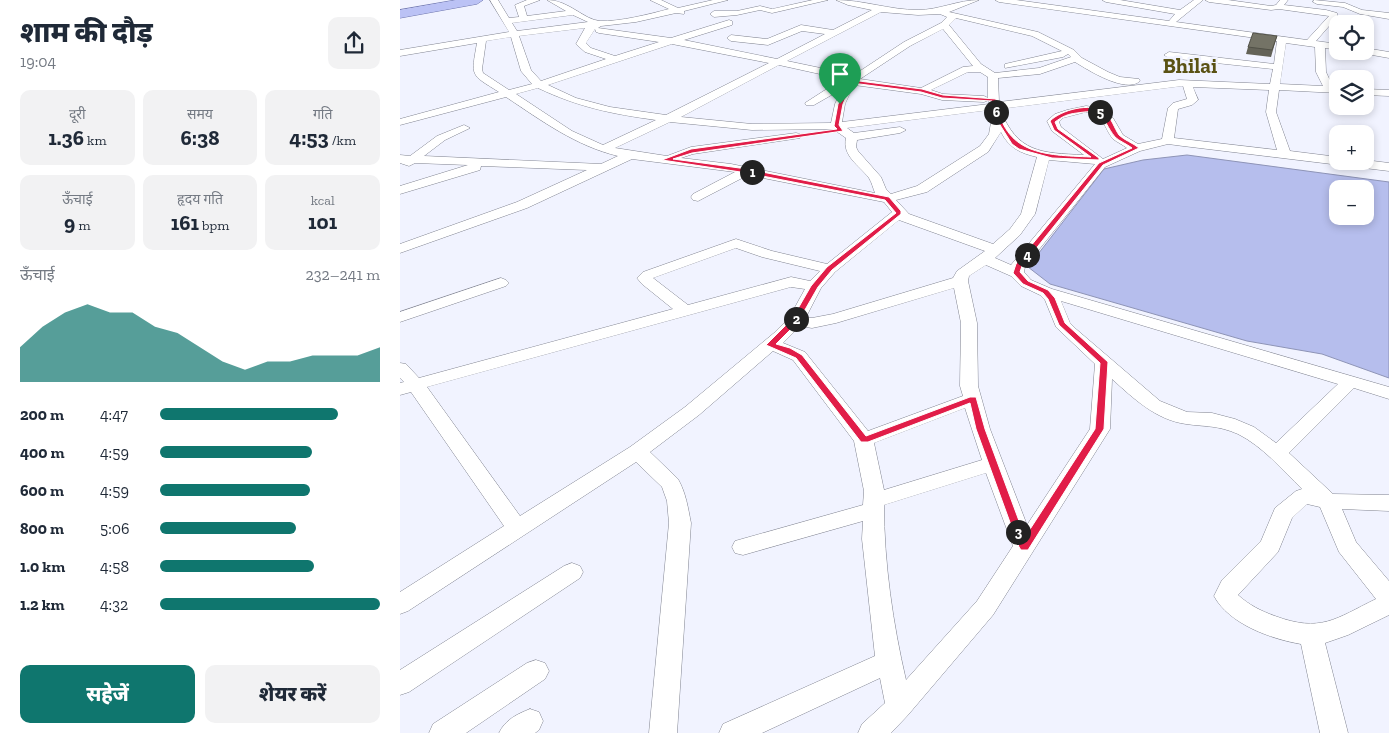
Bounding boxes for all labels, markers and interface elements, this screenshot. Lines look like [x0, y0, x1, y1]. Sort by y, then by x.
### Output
map controls [1329, 15, 1374, 225]
button: locate [1329, 15, 1374, 60]
text: शाम की दौड़ [20, 16, 153, 49]
button: share [328, 17, 380, 69]
text: 19:04 [20, 52, 56, 71]
pin [819, 53, 861, 104]
district label: Bhilai [1163, 53, 1217, 78]
icon: arrive [826, 60, 854, 88]
button: layers [1329, 70, 1374, 115]
pin: 6 [984, 100, 1008, 124]
pin: 5 [1088, 100, 1112, 124]
text: 6 [993, 104, 1000, 121]
text: 5 [1097, 104, 1104, 121]
text: दूरी [69, 106, 86, 123]
text: समय [187, 106, 213, 123]
text: गति [313, 106, 332, 123]
text: 1.36 [48, 125, 84, 150]
text: 6:38 [181, 125, 219, 150]
text: 4:53 [289, 125, 329, 150]
button: + [1329, 125, 1374, 170]
text: km [84, 132, 106, 149]
text: /km [329, 132, 356, 149]
pin: 1 [740, 160, 764, 184]
text: 1 [750, 164, 755, 181]
button: − [1329, 180, 1374, 225]
text: ऊँचाई [62, 191, 93, 208]
text: हृदय गति [177, 191, 223, 208]
text: kcal [311, 192, 335, 209]
text: 101 [308, 209, 337, 234]
text: 9 [64, 210, 75, 235]
text: 161 [171, 210, 199, 235]
text: m [75, 217, 91, 234]
text: bpm [199, 217, 229, 234]
pin: 4 [1014, 242, 1040, 268]
text: 4 [1024, 247, 1031, 264]
text: ऊँचाई [20, 265, 55, 284]
text: 232–241 m [305, 265, 380, 284]
pin: 2 [784, 306, 808, 332]
text: 2 [793, 311, 800, 328]
text: 200 m [20, 405, 64, 424]
text: 4:47 [100, 405, 128, 424]
text: 400 m [20, 443, 65, 462]
text: 4:59 [100, 443, 129, 462]
text: 600 m [20, 481, 64, 500]
text: 4:59 [100, 481, 129, 500]
text: 800 m [20, 519, 64, 538]
text: 5:06 [100, 519, 130, 538]
pin: 3 [1006, 520, 1030, 544]
text: 3 [1015, 524, 1022, 541]
text: 1.0 km [20, 557, 65, 576]
text: 4:58 [100, 557, 129, 576]
text: 1.2 km [20, 595, 65, 614]
text: 4:32 [100, 595, 128, 614]
button: सहेजें [20, 665, 195, 723]
button: शेयर करें [205, 665, 380, 723]

